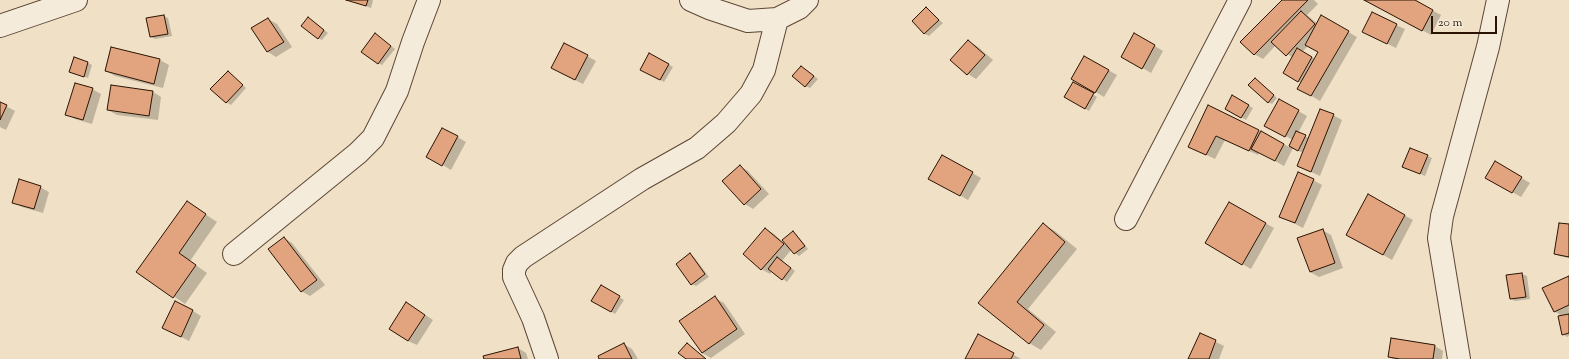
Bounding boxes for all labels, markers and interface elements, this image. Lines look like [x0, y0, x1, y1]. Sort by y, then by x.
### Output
scale bar [1433, 8, 1499, 34]
text: 20 m [1438, 14, 1462, 32]

